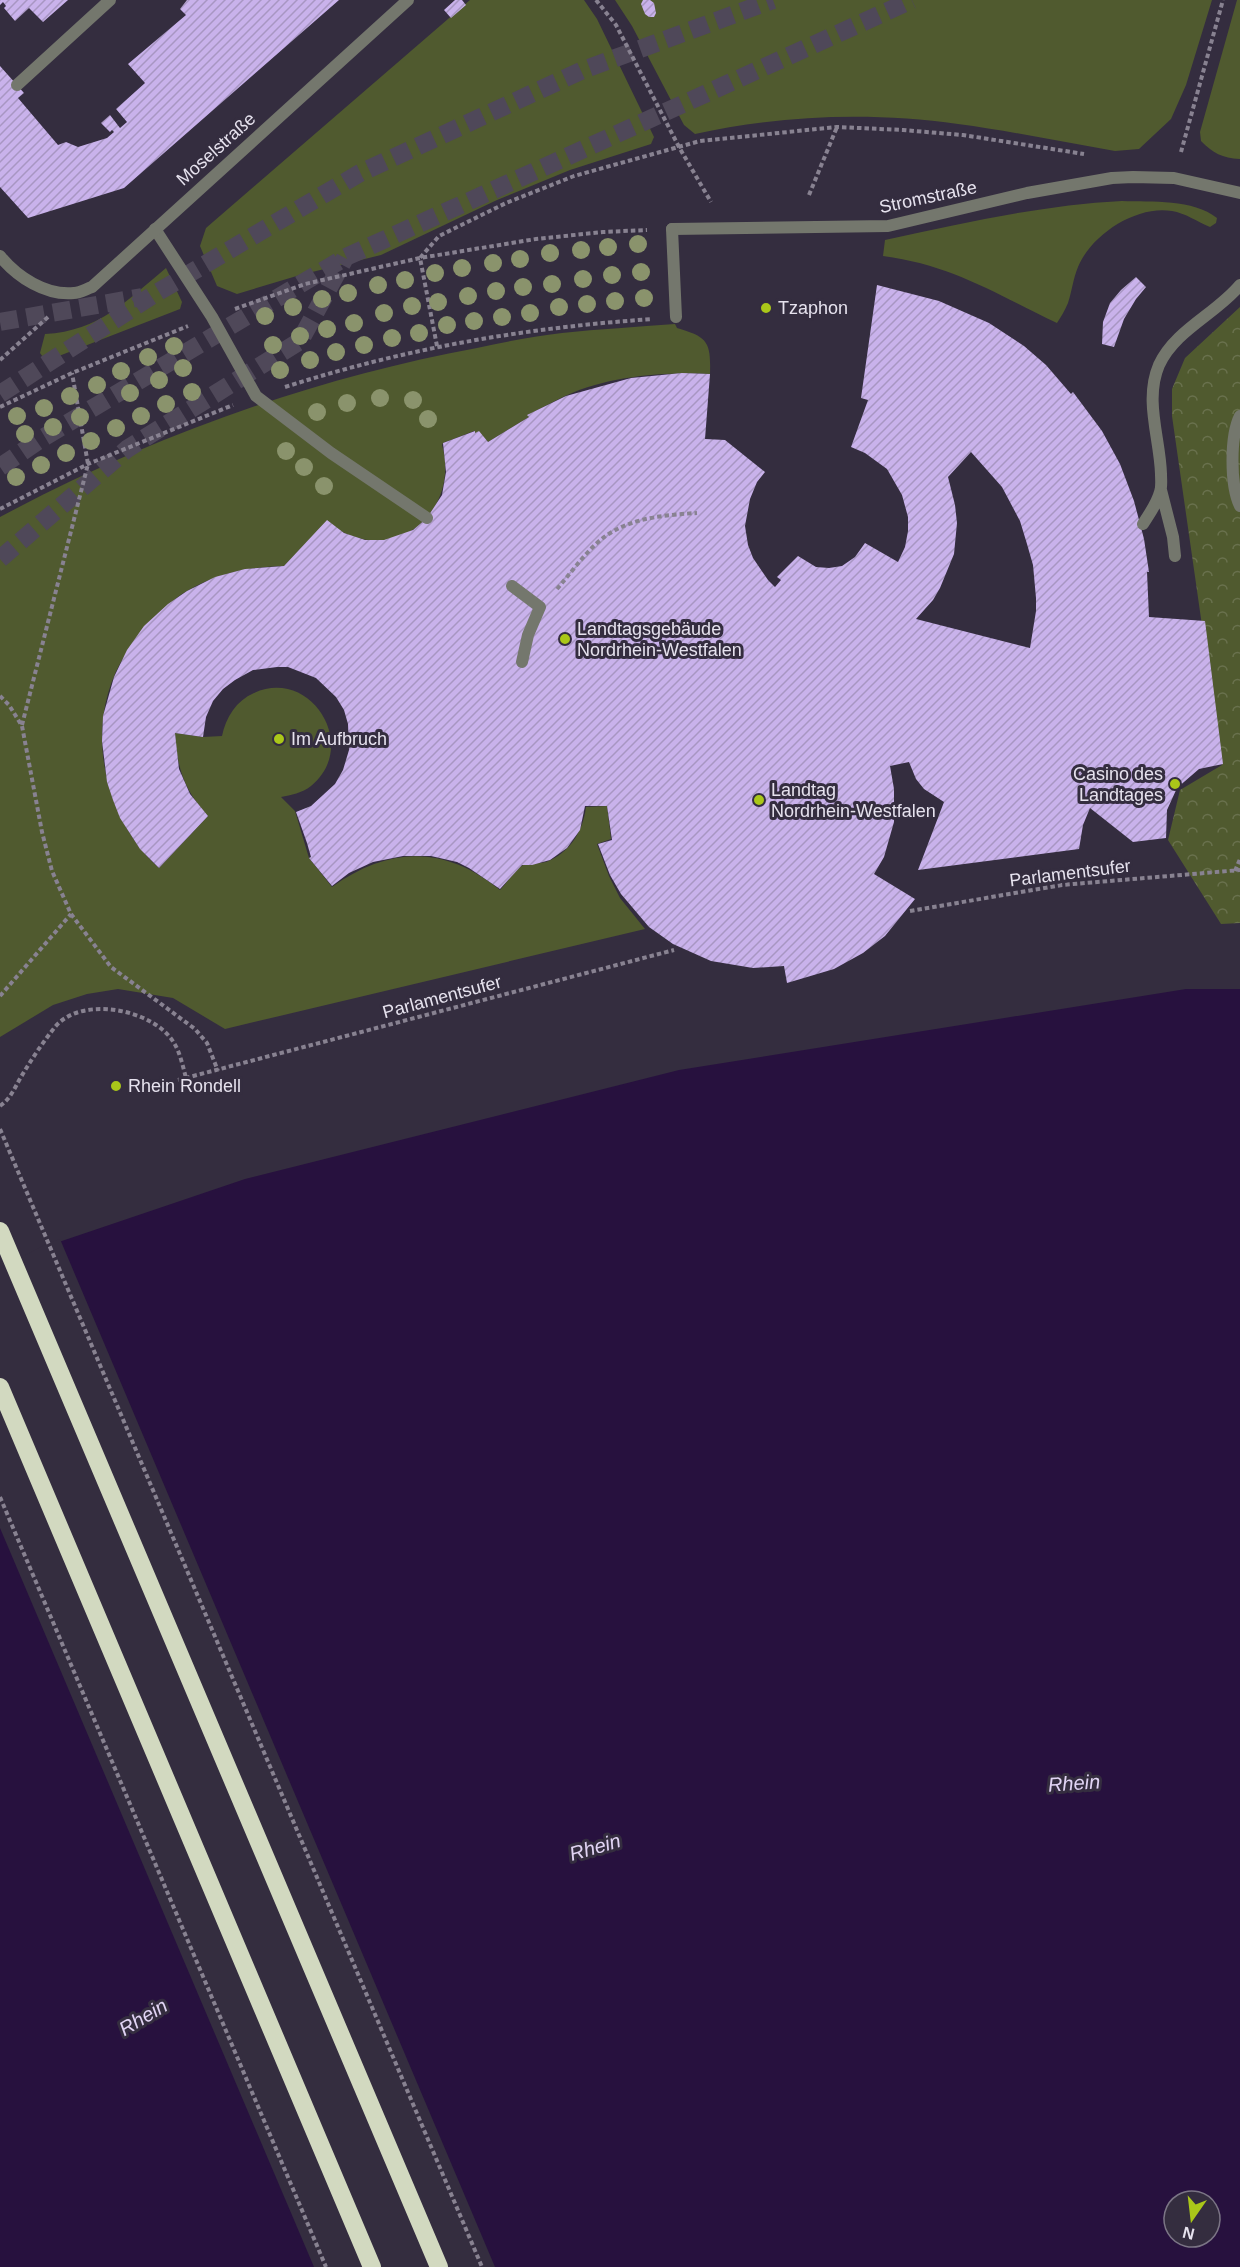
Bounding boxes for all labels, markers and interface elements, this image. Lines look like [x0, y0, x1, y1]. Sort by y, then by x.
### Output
street label: Moselstraße [173, 108, 259, 190]
street label: Stromstraße [877, 177, 979, 217]
place label: Tzaphon [778, 298, 848, 318]
marker: Tzaphon [759, 301, 773, 315]
place label: Landtagsgebäude Nordrhein-Westfalen [577, 619, 742, 660]
marker: Landtagsgebäude Nordrhein-Westfalen [558, 632, 572, 646]
place label: Im Aufbruch [291, 729, 387, 749]
marker: Im Aufbruch [272, 732, 286, 746]
place label: Casino des Landtages [1073, 764, 1163, 805]
marker: Casino des Landtages [1168, 777, 1182, 791]
place label: Landtag Nordrhein-Westfalen [771, 780, 936, 821]
marker: Landtag Nordrhein-Westfalen [752, 793, 766, 807]
street label: Parlamentsufer [1008, 856, 1132, 890]
street label: Parlamentsufer [380, 972, 504, 1022]
place label: Rhein Rondell [128, 1076, 241, 1096]
marker: Rhein Rondell [109, 1079, 123, 1093]
water label: Rhein [1047, 1770, 1101, 1796]
water label: Rhein [567, 1829, 623, 1865]
water label: Rhein [115, 1994, 171, 2040]
north arrow [1162, 2189, 1222, 2249]
text: N [1181, 2223, 1196, 2243]

